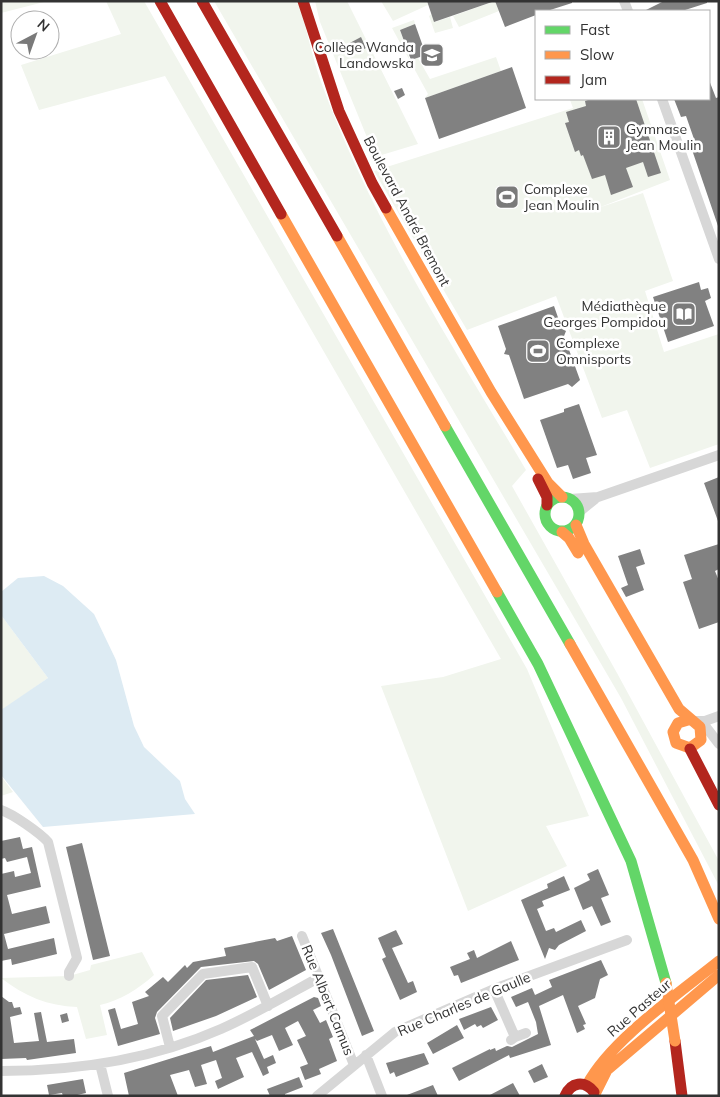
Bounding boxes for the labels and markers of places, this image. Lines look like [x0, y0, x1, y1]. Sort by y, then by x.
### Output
place label: Collège Wanda Landowska [315, 38, 414, 72]
school or university icon: Collège Wanda Landowska [419, 42, 445, 68]
place label: Gymnase Jean Moulin [626, 120, 701, 154]
building icon: Gymnase Jean Moulin [596, 124, 622, 150]
place label: Complexe Jean Moulin [524, 180, 599, 214]
sports icon: Complexe Jean Moulin [494, 184, 520, 210]
place label: Médiathèque Georges Pompidou [543, 297, 666, 331]
library icon: Médiathèque Georges Pompidou [671, 301, 697, 327]
place label: Complexe Omnisports [556, 334, 631, 368]
sports icon: Complexe Omnisports [525, 338, 551, 364]

